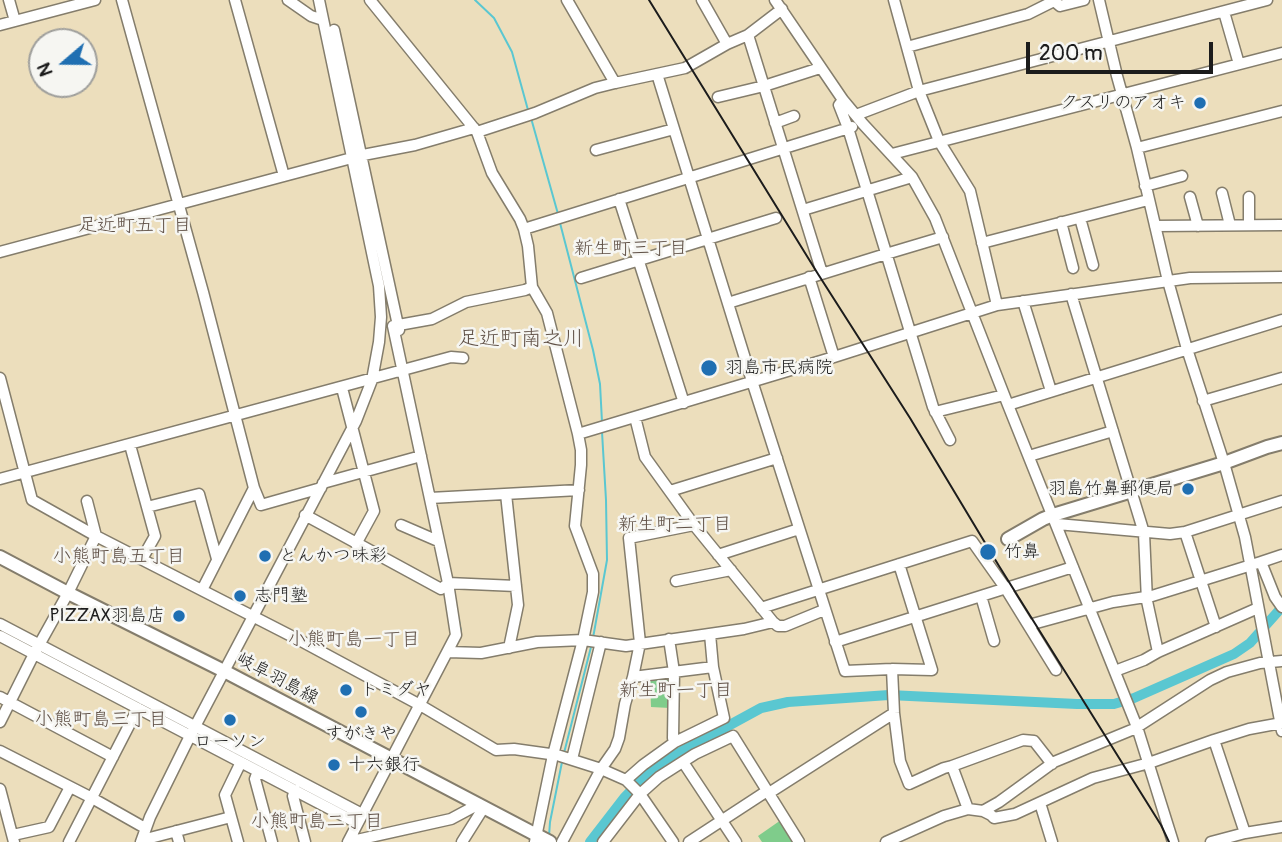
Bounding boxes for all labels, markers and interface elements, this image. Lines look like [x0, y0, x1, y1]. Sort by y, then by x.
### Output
north arrow [28, 28, 98, 98]
scale bar [1030, 28, 1217, 72]
text: 200 m [1039, 40, 1103, 67]
text: N [32, 59, 59, 80]
place label: クスリのアオキ [1060, 92, 1186, 114]
marker: クスリのアオキ [1192, 95, 1208, 111]
district label: 足近町五丁目 [78, 215, 192, 237]
district label: 新生町三丁目 [574, 238, 688, 260]
district label: 足近町南之川 [458, 327, 584, 353]
place label: 羽島市民病院 [725, 357, 833, 379]
marker: 羽島市民病院 [699, 358, 719, 378]
place label: 羽島竹鼻郵便局 [1048, 478, 1174, 500]
marker: 羽島竹鼻郵便局 [1180, 481, 1196, 497]
district label: 新生町二丁目 [618, 514, 732, 536]
place label: 竹鼻 [1004, 541, 1040, 563]
marker: 竹鼻 [978, 542, 998, 562]
place label: とんかつ味彩 [279, 545, 387, 567]
district label: 小熊町島五丁目 [53, 546, 185, 568]
marker: とんかつ味彩 [257, 548, 273, 564]
place label: 志門塾 [254, 585, 308, 607]
marker: 志門塾 [232, 588, 248, 604]
place label: PIZZAX羽島店 [50, 605, 165, 627]
marker: PIZZAX羽島店 [171, 608, 187, 624]
district label: 小熊町島一丁目 [288, 629, 420, 651]
street label: 岐阜羽島線 [232, 648, 322, 710]
place label: トミダヤ [360, 679, 432, 701]
district label: 新生町一丁目 [619, 680, 733, 702]
marker: トミダヤ [338, 682, 354, 698]
marker: すがきや [353, 704, 369, 720]
district label: 小熊町島三丁目 [35, 709, 167, 731]
marker: ローソン [222, 712, 238, 728]
place label: すがきや [325, 723, 397, 745]
place label: ローソン [194, 731, 266, 753]
place label: 十六銀行 [348, 754, 420, 776]
marker: 十六銀行 [326, 757, 342, 773]
district label: 小熊町島二丁目 [251, 811, 383, 833]

